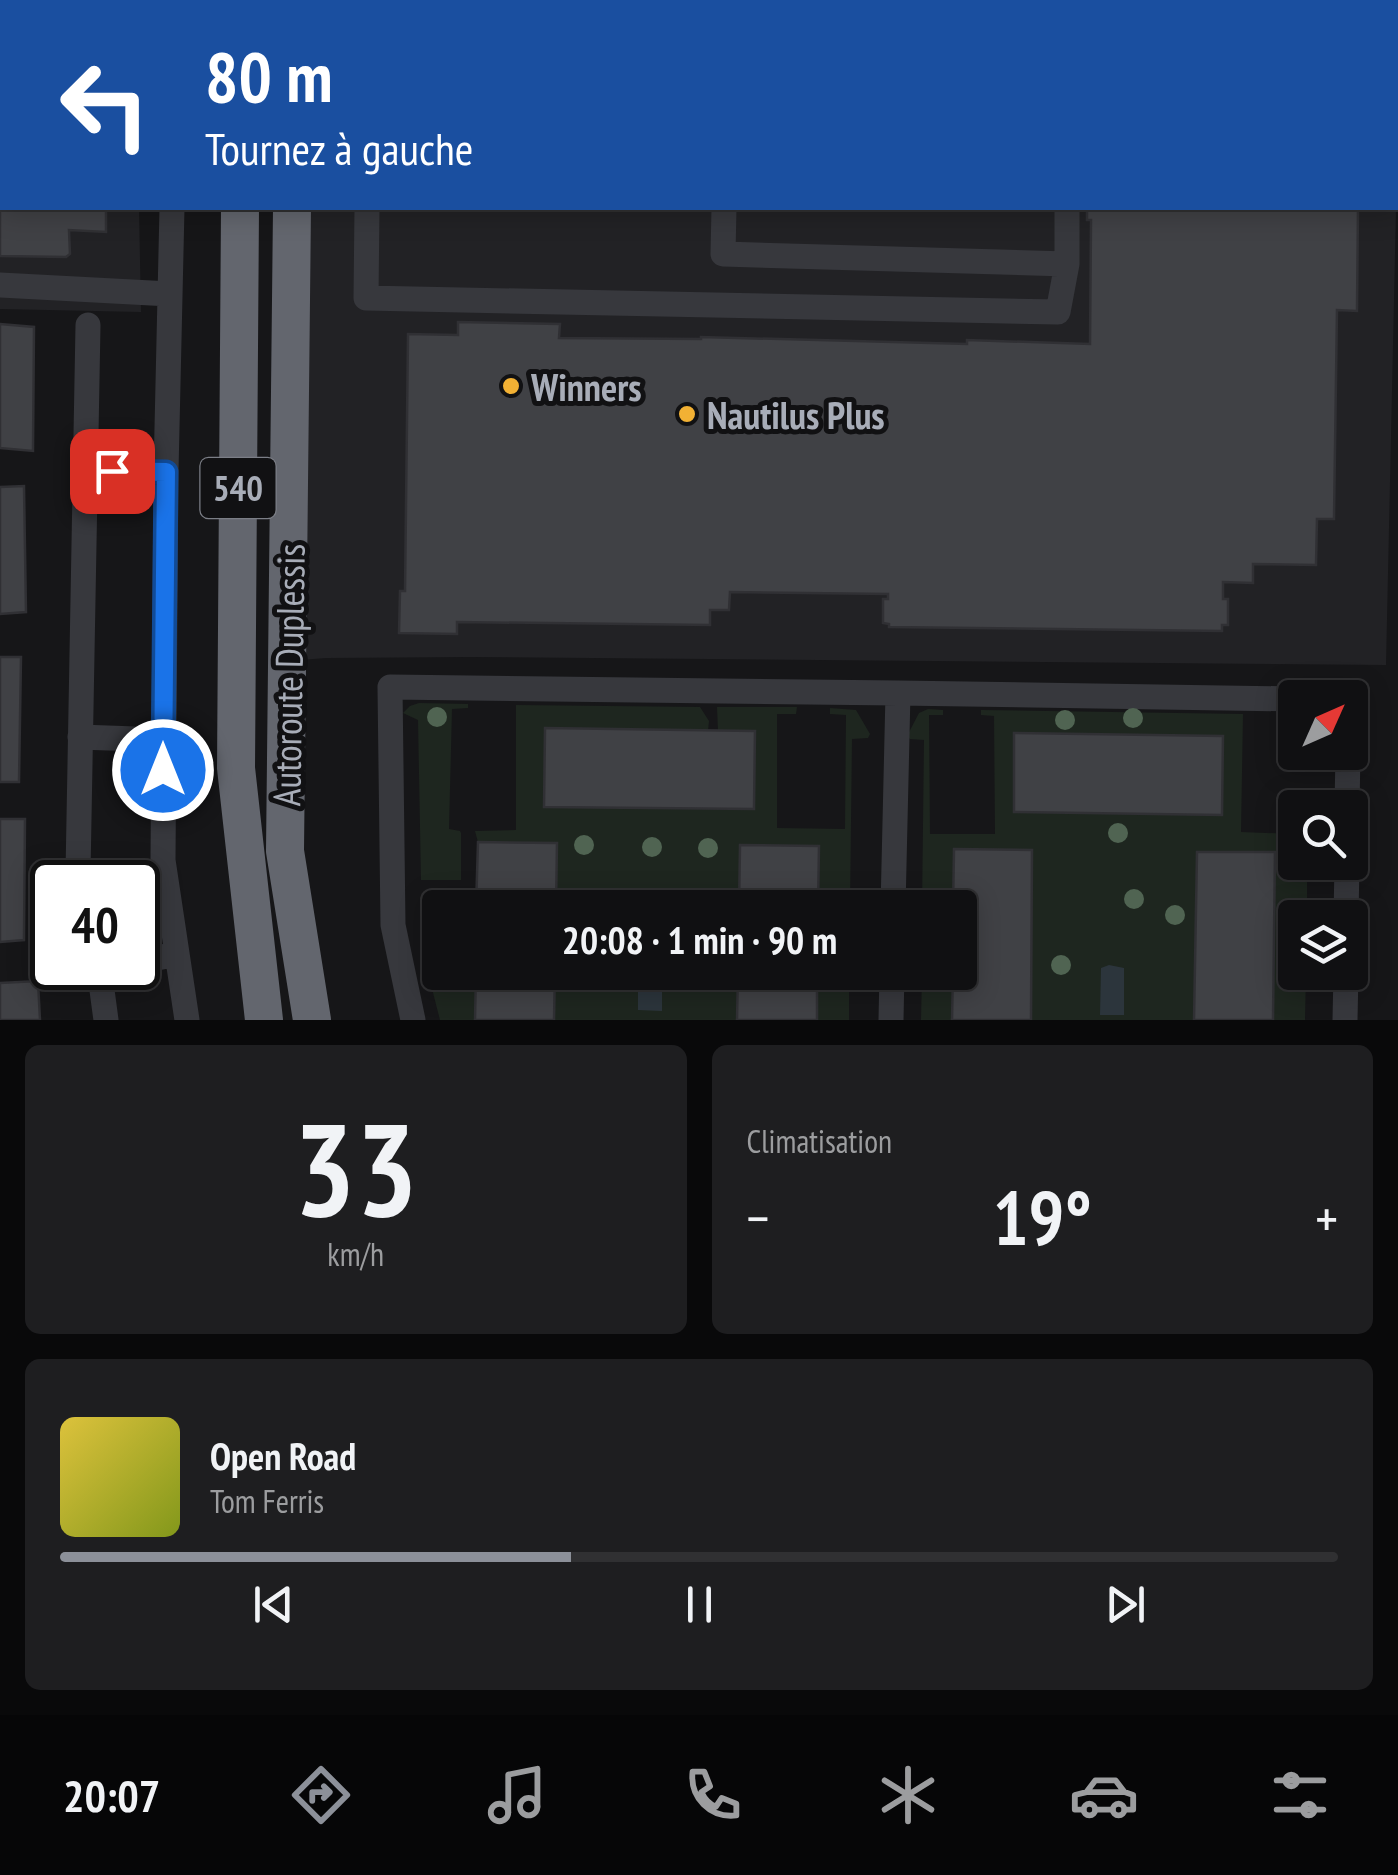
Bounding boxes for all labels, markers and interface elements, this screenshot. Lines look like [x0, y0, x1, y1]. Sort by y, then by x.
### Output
text: 80 m [205, 31, 333, 121]
icon: left [40, 40, 170, 170]
text: Tournez à gauche [205, 119, 473, 177]
place label: Winners [530, 362, 642, 411]
marker: Winners [500, 375, 522, 397]
place label: Nautilus Plus [707, 390, 885, 439]
marker: Nautilus Plus [676, 403, 698, 425]
pin [70, 429, 155, 514]
icon: arrive [85, 444, 140, 499]
road number: 540 [200, 458, 276, 518]
street label: Autoroute Duplessis [261, 543, 315, 807]
north arrow [1278, 680, 1368, 770]
map controls [1278, 680, 1368, 990]
position arrow [111, 718, 215, 822]
button: search [1278, 790, 1368, 880]
speed limit sign: 40 [30, 860, 160, 990]
button: layers [1278, 900, 1368, 990]
text: 20:08 · 1 min · 90 m [562, 915, 837, 964]
text: 33 [294, 1084, 418, 1252]
text: Climatisation [747, 1120, 892, 1162]
text: 19° [993, 1169, 1092, 1266]
text: − [747, 1182, 769, 1253]
text: + [1315, 1182, 1338, 1253]
text: km/h [327, 1233, 384, 1275]
text: Open Road [210, 1431, 356, 1480]
text: Tom Ferris [210, 1480, 324, 1522]
icon: previous [246, 1577, 301, 1632]
icon: pause [672, 1577, 727, 1632]
icon: next [1098, 1577, 1153, 1632]
icon: directions [286, 1760, 356, 1830]
icon: music [482, 1760, 552, 1830]
icon: phone [678, 1760, 748, 1830]
icon: climate [873, 1760, 943, 1830]
icon: car [1069, 1760, 1139, 1830]
icon: filters [1265, 1760, 1335, 1830]
text: 20:07 [63, 1766, 160, 1824]

